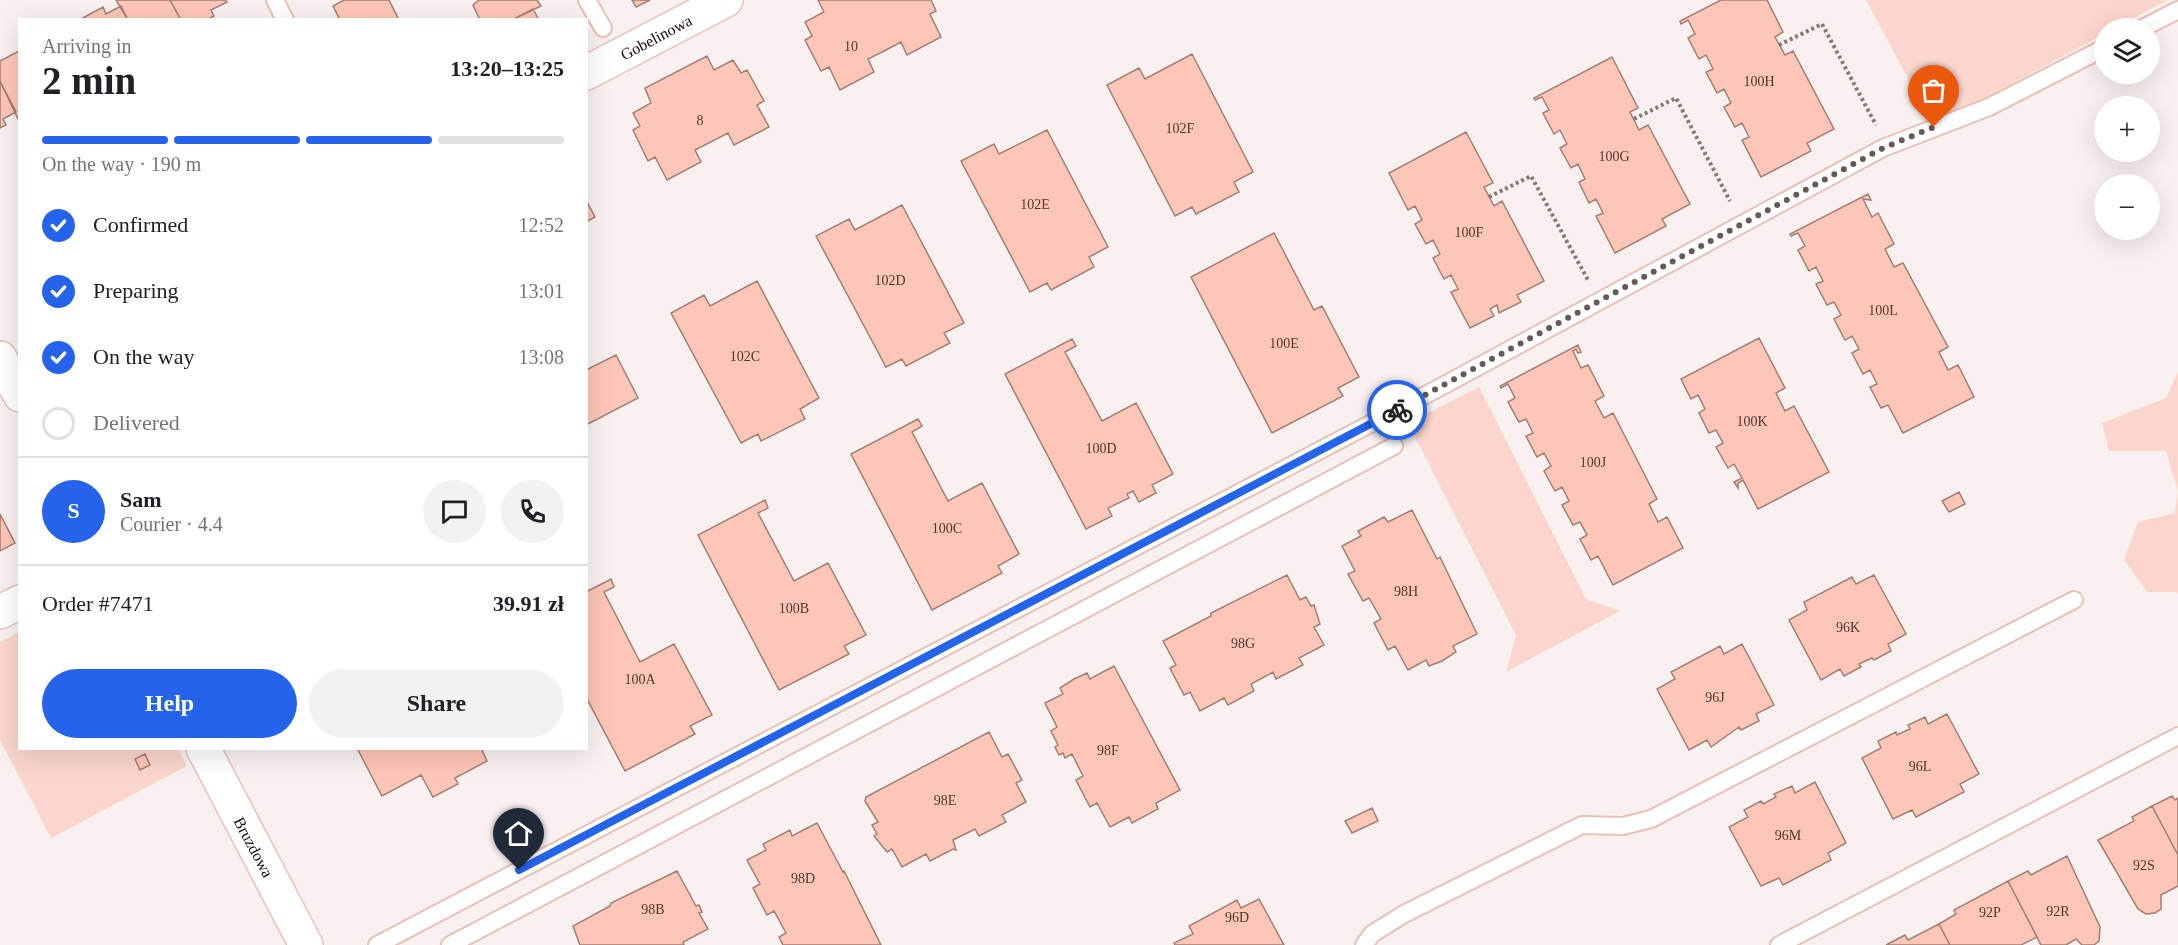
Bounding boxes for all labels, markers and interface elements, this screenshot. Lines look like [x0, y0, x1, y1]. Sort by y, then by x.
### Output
street label: Gobelinowa [618, 12, 695, 63]
map controls [2094, 18, 2160, 240]
button: layers [2094, 18, 2160, 84]
text: Arriving in [42, 35, 131, 57]
house number: 10 [844, 39, 858, 54]
text: 13:20–13:25 [450, 56, 564, 81]
text: 2 min [42, 59, 136, 102]
pin [1908, 65, 1959, 127]
house number: 100H [1743, 74, 1775, 89]
icon: bag [1917, 74, 1950, 107]
button: + [2094, 96, 2160, 162]
house number: 8 [697, 113, 704, 128]
house number: 102F [1166, 121, 1195, 136]
house number: 100G [1598, 149, 1630, 164]
text: On the way · 190 m [42, 153, 201, 175]
button: − [2094, 174, 2160, 240]
house number: 102E [1020, 197, 1050, 212]
icon: check [42, 209, 75, 242]
text: Confirmed [93, 212, 188, 237]
text: 12:52 [518, 214, 564, 236]
house number: 100F [1455, 225, 1484, 240]
house number: 102D [874, 273, 906, 288]
icon: check [42, 275, 75, 308]
text: Preparing [93, 278, 179, 303]
text: 13:01 [518, 280, 564, 302]
house number: 100L [1868, 303, 1898, 318]
house number: 100E [1269, 336, 1299, 351]
icon: check [42, 341, 75, 374]
text: On the way [93, 344, 194, 369]
text: 13:08 [518, 346, 564, 368]
house number: 102C [730, 349, 760, 364]
courier [1367, 380, 1427, 440]
icon: bike [1381, 394, 1414, 427]
text: Delivered [93, 410, 180, 435]
house number: 100K [1736, 414, 1768, 429]
house number: 100D [1085, 441, 1117, 456]
house number: 100J [1580, 455, 1607, 470]
button: chat [423, 480, 486, 543]
button: phone [501, 480, 564, 543]
text: Sam [120, 487, 162, 512]
text: S [67, 498, 80, 523]
text: Courier · 4.4 [120, 513, 223, 535]
house number: 100C [932, 521, 962, 536]
house number: 98H [1394, 584, 1418, 599]
text: Order #7471 [42, 591, 154, 616]
text: 39.91 zł [493, 591, 564, 616]
house number: 100B [779, 601, 809, 616]
house number: 96K [1836, 620, 1860, 635]
house number: 98G [1231, 636, 1255, 651]
button: Help [42, 669, 297, 738]
button: Share [309, 669, 564, 738]
house number: 100A [624, 672, 656, 687]
house number: 96J [1705, 690, 1725, 705]
house number: 98F [1097, 743, 1119, 758]
house number: 96L [1909, 759, 1931, 774]
house number: 98E [934, 793, 956, 808]
pin [493, 808, 544, 870]
street label: Bruzdowa [231, 814, 277, 880]
icon: home [502, 817, 535, 850]
house number: 96M [1775, 828, 1802, 843]
house number: 92S [2133, 858, 2155, 873]
house number: 98D [791, 871, 815, 886]
house number: 98B [641, 902, 665, 917]
house number: 92R [2046, 904, 2070, 919]
house number: 92P [1979, 905, 2001, 920]
house number: 96D [1225, 910, 1249, 925]

